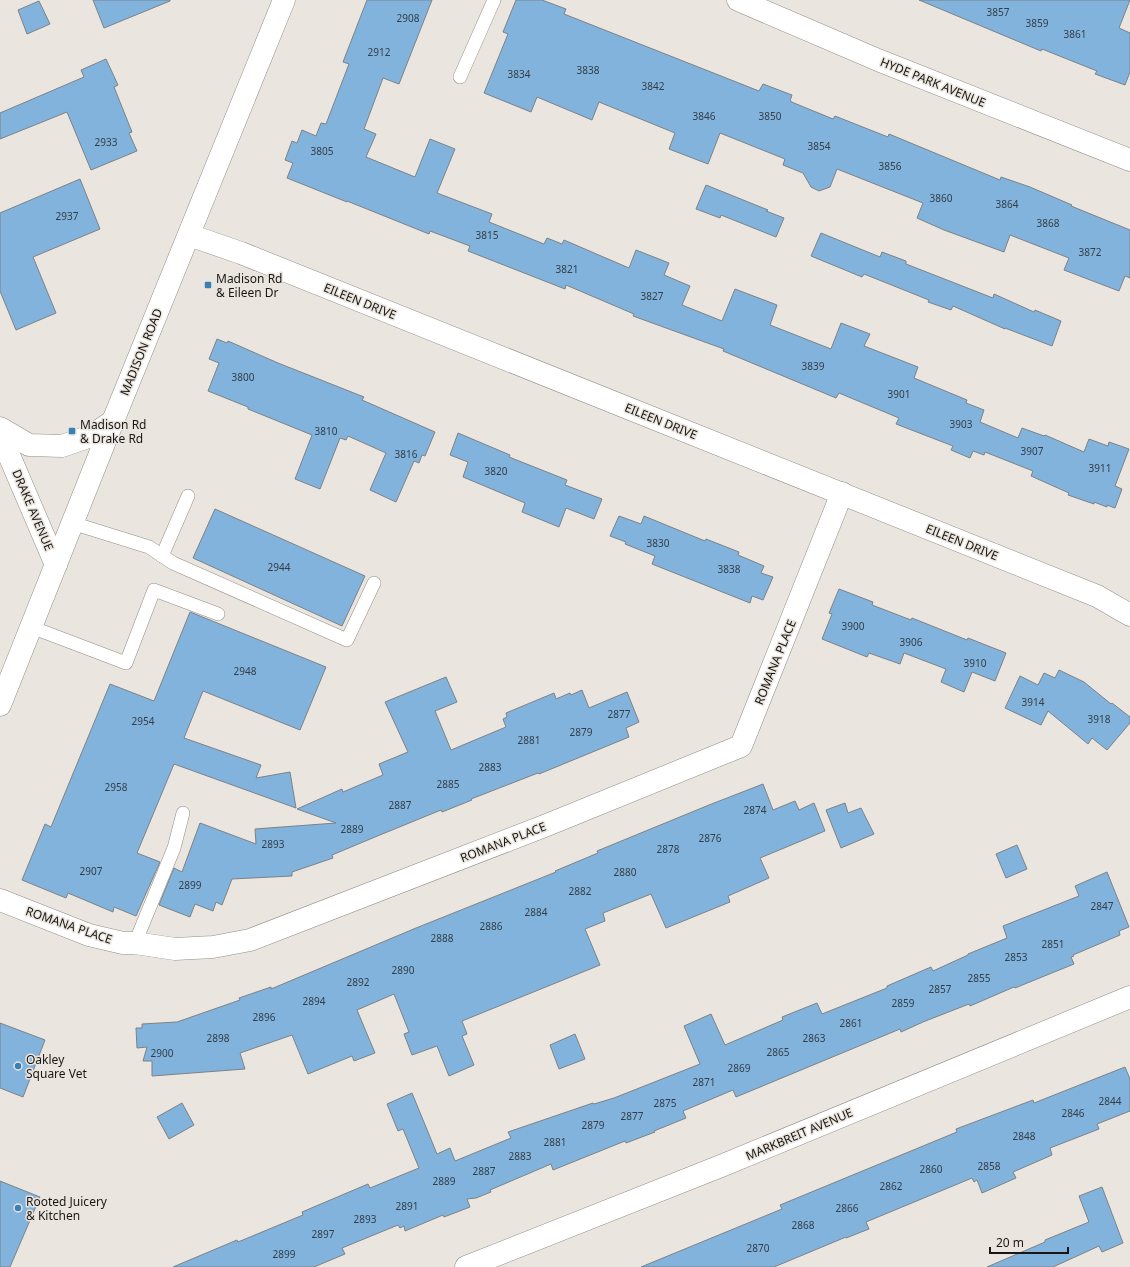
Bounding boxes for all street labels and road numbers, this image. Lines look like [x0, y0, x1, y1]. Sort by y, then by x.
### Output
street label: HYDE PARK AVENUE [878, 53, 988, 111]
street label: EILEEN DRIVE [321, 279, 399, 323]
street label: MADISON ROAD [116, 306, 166, 398]
street label: EILEEN DRIVE [622, 399, 700, 443]
street label: DRAKE AVENUE [8, 467, 58, 553]
street label: EILEEN DRIVE [923, 520, 1001, 564]
street label: ROMANA PLACE [750, 617, 800, 707]
street label: ROMANA PLACE [458, 818, 548, 866]
street label: ROMANA PLACE [23, 902, 115, 948]
street label: MARKBREIT AVENUE [743, 1104, 855, 1164]

